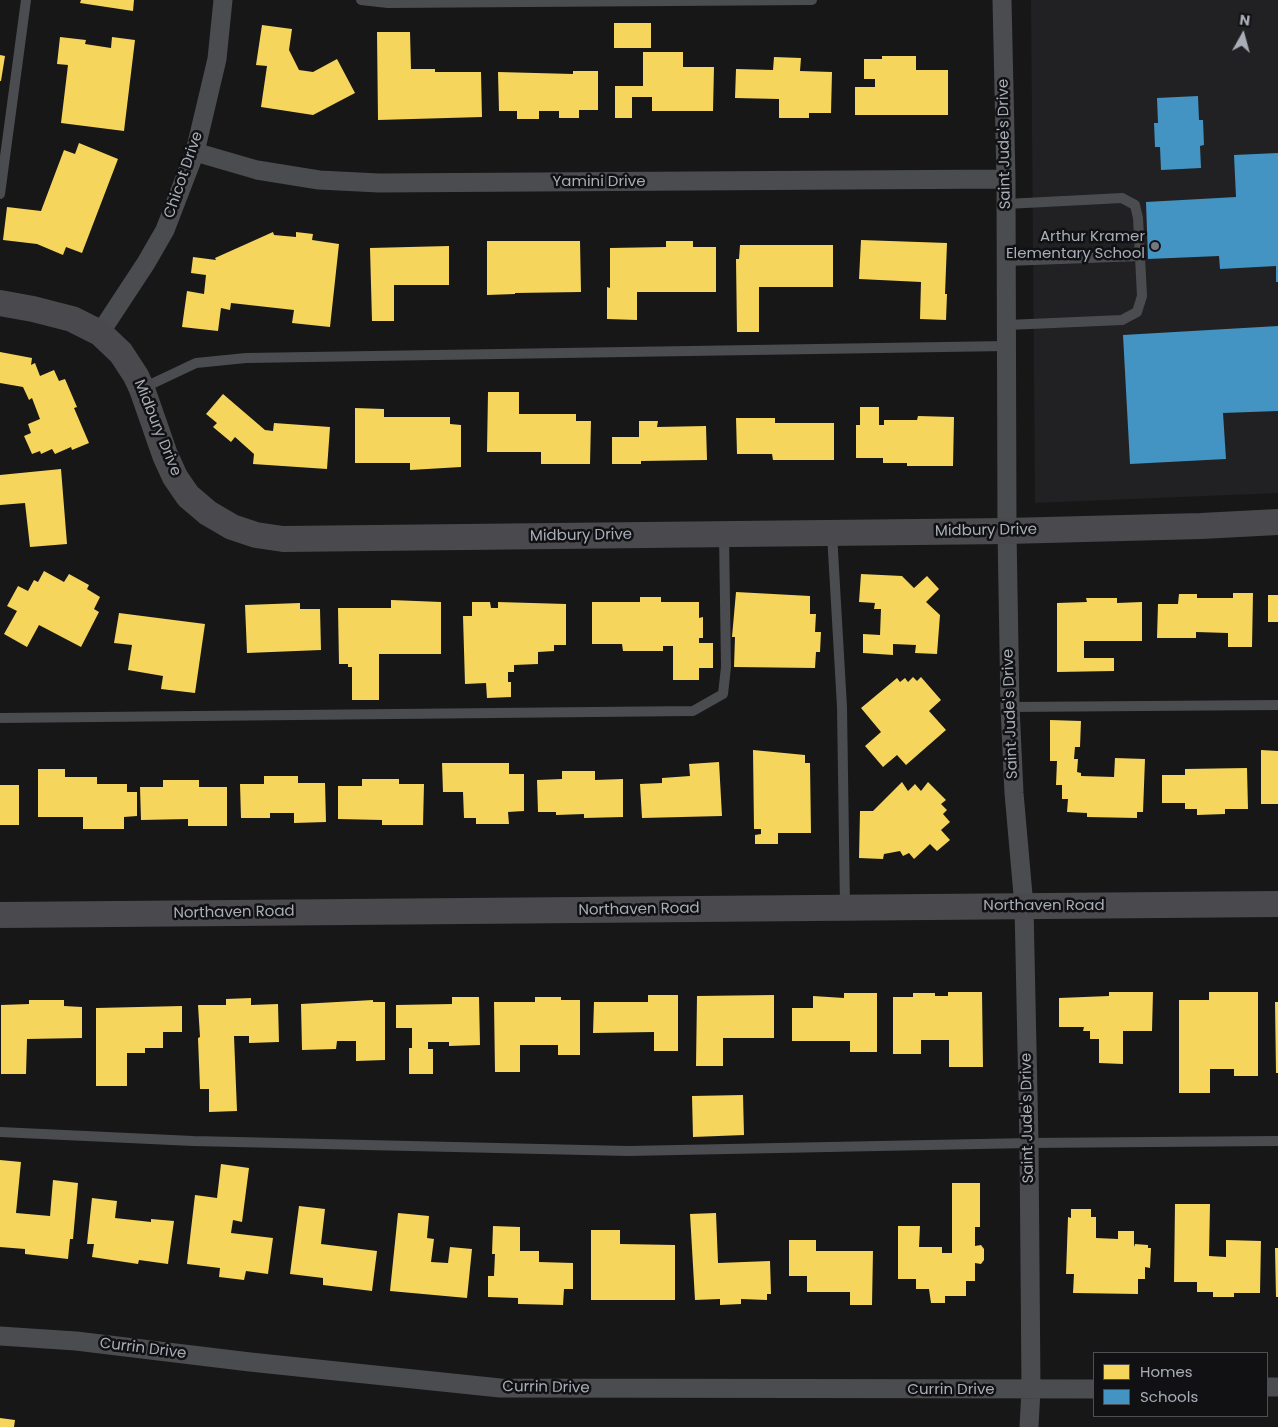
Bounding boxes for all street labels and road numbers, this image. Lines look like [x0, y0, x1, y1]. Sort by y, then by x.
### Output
street label: Saint Jude's Drive [995, 79, 1015, 209]
street label: Chicot Drive [161, 129, 207, 221]
street label: Yamini Drive [553, 173, 645, 191]
street label: Midbury Drive [130, 377, 184, 479]
street label: Midbury Drive [935, 521, 1037, 541]
street label: Midbury Drive [530, 526, 632, 546]
street label: Saint Jude's Drive [1000, 648, 1022, 780]
street label: Northaven Road [983, 897, 1105, 915]
street label: Northaven Road [578, 900, 700, 920]
street label: Northaven Road [173, 903, 295, 923]
street label: Saint Jude's Drive [1018, 1053, 1038, 1183]
street label: Currin Drive [99, 1335, 187, 1363]
street label: Currin Drive [502, 1378, 590, 1398]
street label: Currin Drive [907, 1381, 995, 1399]

